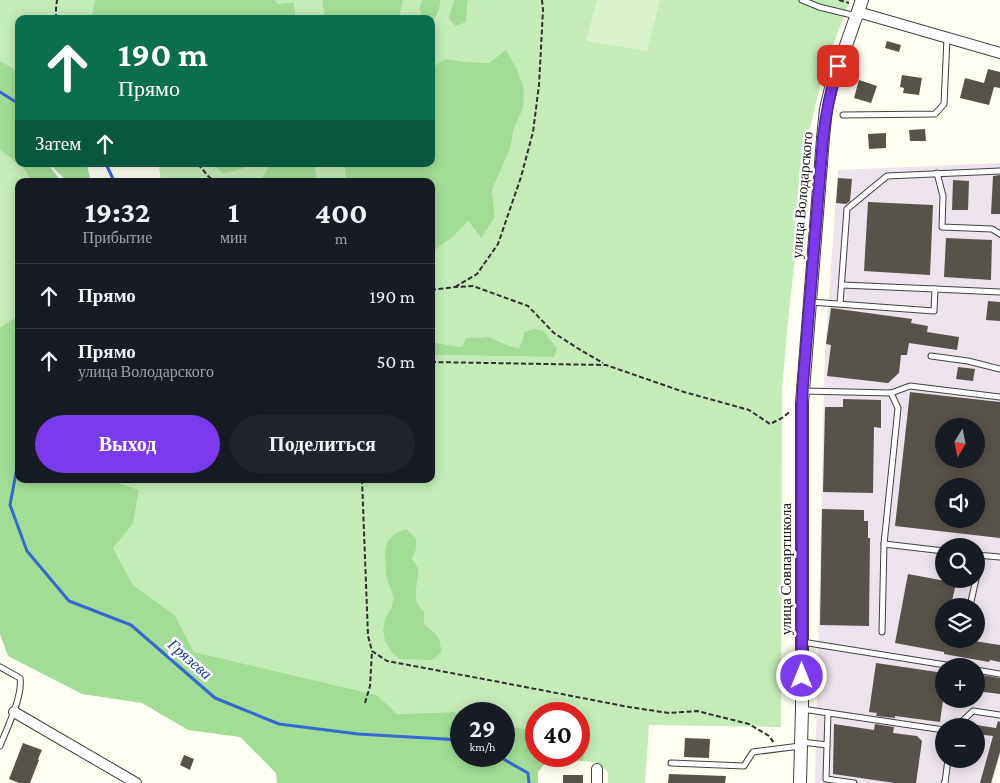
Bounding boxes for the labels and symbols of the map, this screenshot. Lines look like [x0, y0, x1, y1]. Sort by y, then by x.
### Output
pin [817, 45, 859, 87]
street label: улица Володарского [788, 131, 816, 259]
north arrow [935, 418, 985, 468]
street label: улица Совпартшкола [778, 502, 794, 635]
water label: Грязева [163, 635, 215, 683]
position arrow [775, 649, 827, 701]
speed limit sign: 40 [525, 702, 590, 767]

